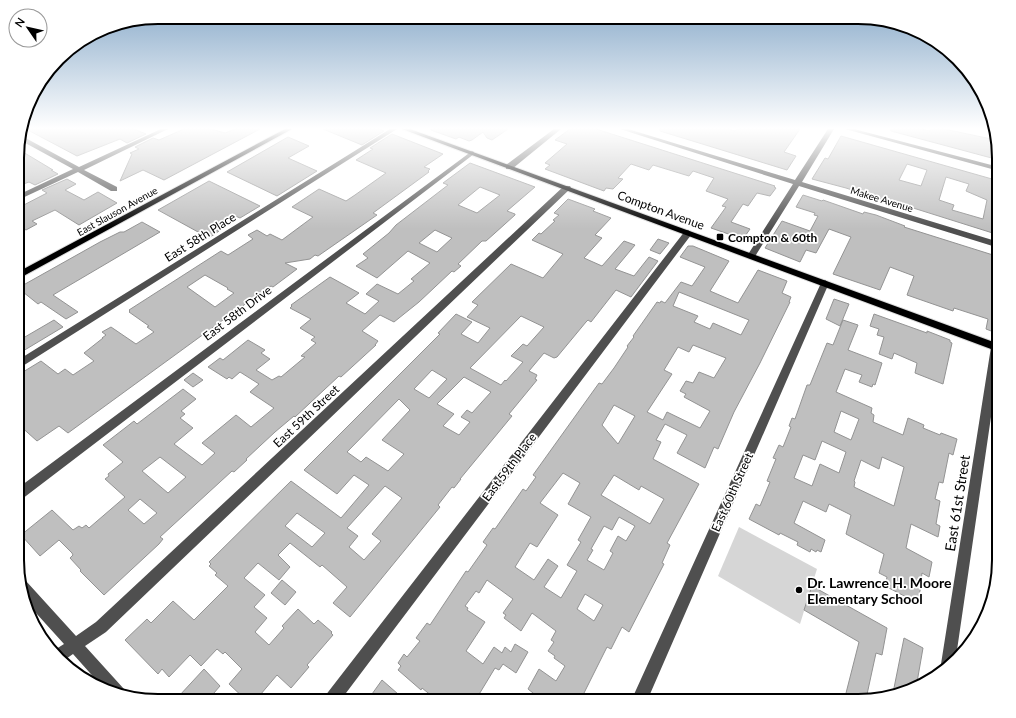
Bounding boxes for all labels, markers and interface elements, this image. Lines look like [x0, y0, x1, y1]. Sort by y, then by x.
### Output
north arrow [8, 8, 48, 48]
text: N [12, 15, 27, 29]
street label: East Slauson Avenue [75, 184, 159, 238]
street label: Makee Avenue [849, 184, 915, 214]
street label: Compton Avenue [615, 187, 707, 233]
street label: East 58th Place [162, 209, 238, 265]
place label: Compton & 60th [728, 230, 817, 245]
marker: Compton & 60th [715, 232, 725, 242]
street label: East 58th Drive [200, 282, 274, 344]
street label: East 59th Street [270, 381, 343, 450]
street label: East 59th Place [479, 430, 539, 504]
street label: East 60th Street [708, 449, 756, 534]
street label: East 61st Street [941, 454, 973, 552]
place label: Dr. Lawrence H. Moore Elementary School [807, 574, 952, 607]
marker: Dr. Lawrence H. Moore Elementary School [794, 585, 804, 595]

